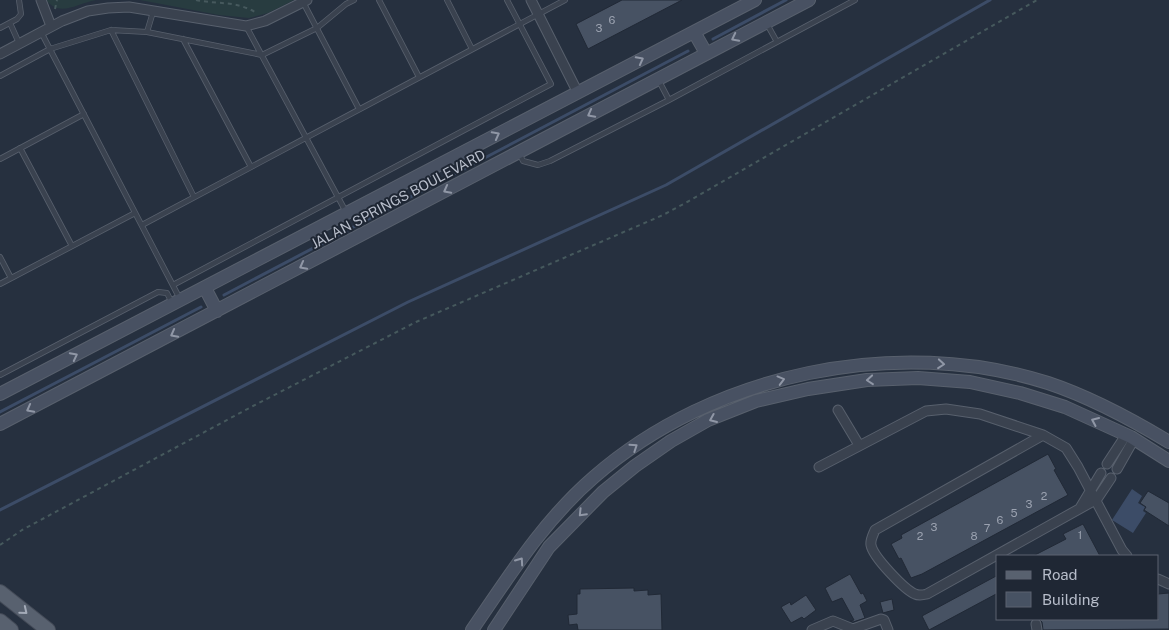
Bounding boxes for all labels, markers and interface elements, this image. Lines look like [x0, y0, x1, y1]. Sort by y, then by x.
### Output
house number: 6 [609, 14, 616, 26]
house number: 3 [596, 22, 603, 34]
one-way arrow [731, 32, 740, 42]
one-way arrow [635, 56, 644, 66]
one-way arrow [587, 108, 596, 118]
one-way arrow [491, 132, 500, 142]
street label: JALAN SPRINGS BOULEVARD [308, 146, 488, 252]
one-way arrow [443, 184, 452, 194]
one-way arrow [300, 260, 309, 270]
one-way arrow [170, 328, 179, 338]
one-way arrow [69, 352, 78, 362]
one-way arrow [938, 358, 946, 369]
one-way arrow [865, 374, 873, 385]
one-way arrow [776, 376, 784, 386]
one-way arrow [26, 403, 35, 413]
one-way arrow [709, 412, 718, 423]
one-way arrow [1091, 417, 1100, 427]
one-way arrow [628, 444, 637, 453]
house number: 2 [1041, 490, 1048, 502]
house number: 3 [1026, 498, 1033, 510]
house number: 5 [1010, 507, 1018, 519]
one-way arrow [579, 508, 588, 517]
house number: 6 [997, 514, 1004, 526]
house number: 3 [931, 521, 938, 533]
house number: 7 [984, 522, 991, 534]
house number: 1 [1078, 529, 1082, 541]
house number: 2 [917, 530, 924, 542]
house number: 8 [970, 530, 978, 542]
legend [996, 555, 1159, 620]
one-way arrow [514, 557, 523, 567]
text: Road [1042, 566, 1078, 583]
text: Building [1042, 591, 1100, 608]
one-way arrow [18, 606, 27, 615]

